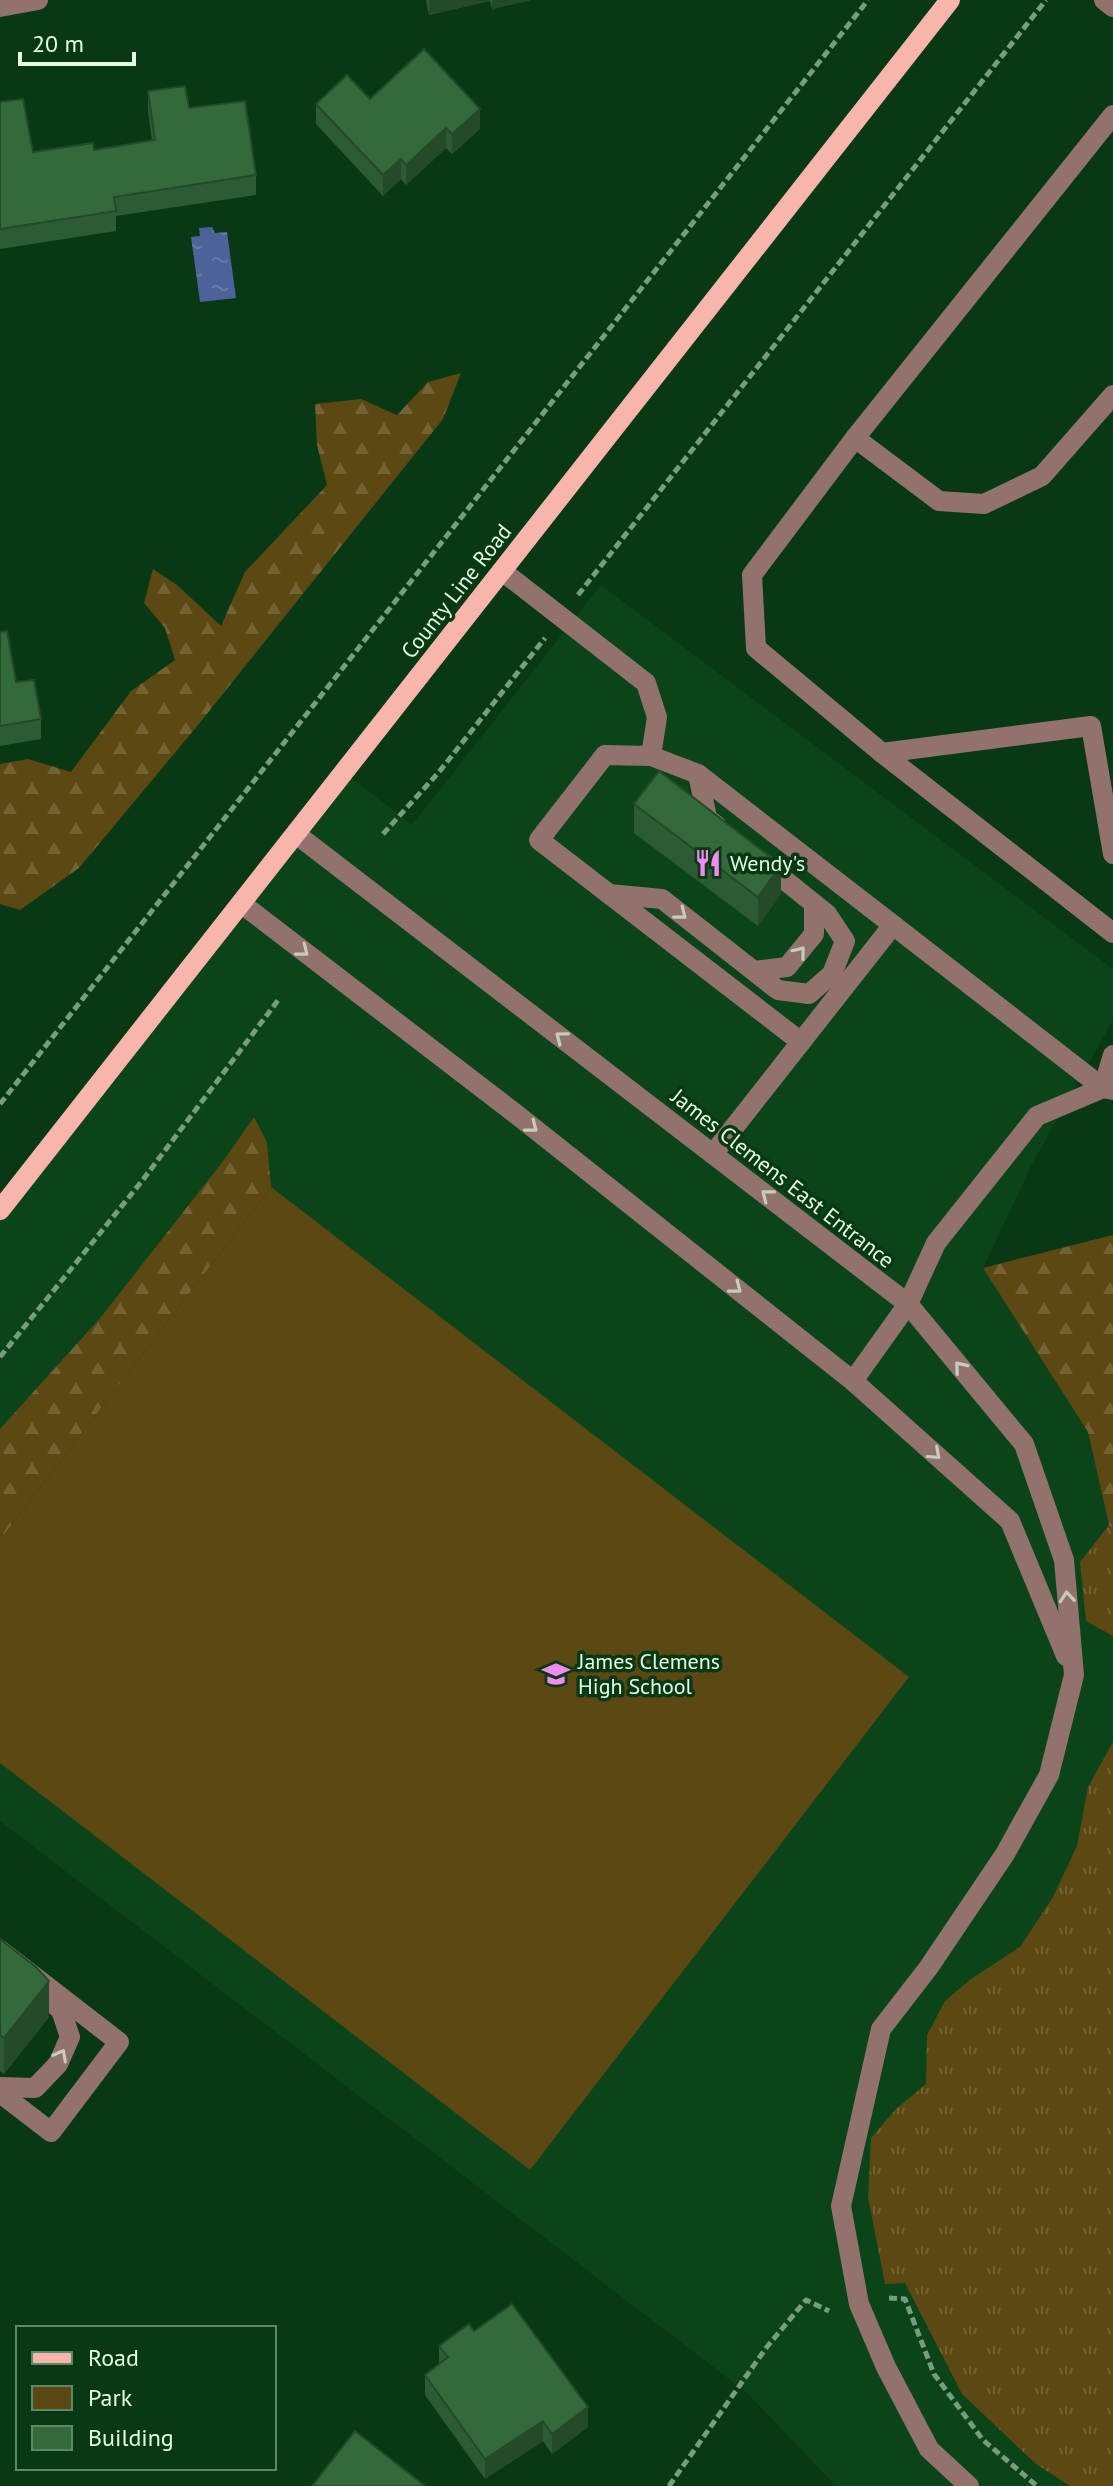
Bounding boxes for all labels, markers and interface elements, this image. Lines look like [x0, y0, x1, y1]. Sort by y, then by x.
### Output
scale bar [20, 16, 134, 66]
text: 20 m [32, 28, 84, 59]
street label: County Line Road [395, 518, 517, 664]
restaurant icon: Wendy's [693, 848, 723, 878]
place label: Wendy's [730, 849, 805, 877]
one-way arrow [672, 904, 687, 918]
one-way arrow [294, 942, 309, 956]
one-way arrow [790, 946, 804, 961]
one-way arrow [555, 1032, 570, 1046]
street label: James Clemens East Entrance [665, 1082, 900, 1274]
one-way arrow [523, 1117, 537, 1132]
one-way arrow [761, 1191, 776, 1205]
one-way arrow [727, 1278, 741, 1293]
one-way arrow [955, 1362, 970, 1376]
one-way arrow [926, 1445, 941, 1459]
one-way arrow [1059, 1590, 1076, 1603]
place label: James Clemens High School [577, 1647, 720, 1700]
school or university icon: James Clemens High School [541, 1659, 571, 1689]
one-way arrow [52, 2048, 67, 2063]
legend [16, 2326, 276, 2470]
text: Road [88, 2342, 139, 2373]
text: Park [88, 2382, 133, 2413]
text: Building [88, 2422, 174, 2453]

